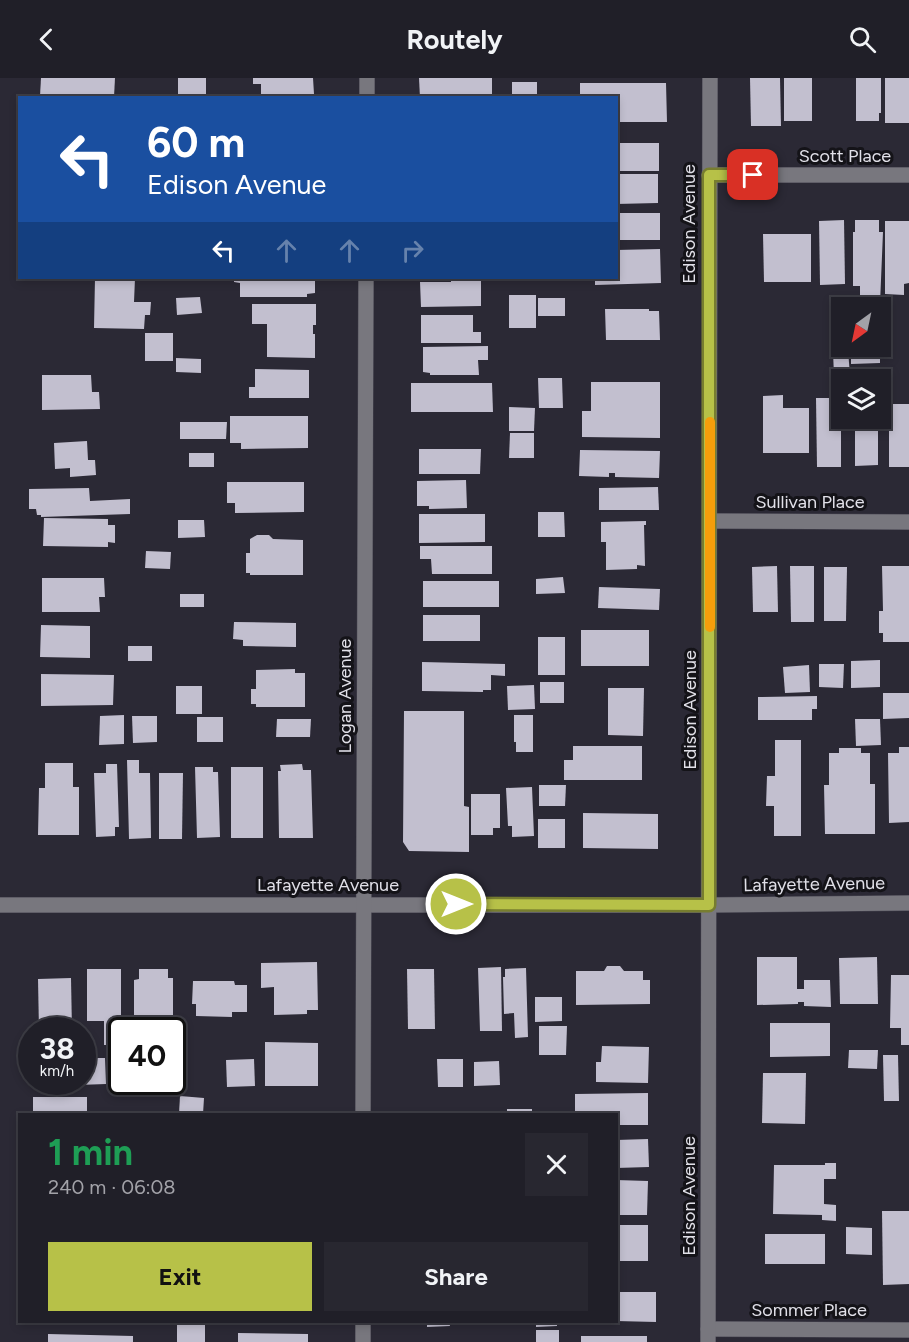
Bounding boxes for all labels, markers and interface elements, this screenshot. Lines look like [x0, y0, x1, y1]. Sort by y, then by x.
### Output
icon: back [30, 23, 63, 56]
text: Routely [406, 23, 503, 56]
icon: search [846, 23, 879, 56]
text: 60 m [147, 117, 245, 168]
icon: left [48, 120, 126, 198]
street label: Scott Place [799, 145, 891, 167]
pin [727, 149, 778, 200]
icon: arrive [736, 158, 769, 191]
street label: Edison Avenue [678, 164, 700, 284]
text: Edison Avenue [147, 168, 326, 201]
icon: left [207, 234, 240, 267]
icon: ahead [270, 234, 303, 267]
icon: ahead [333, 234, 366, 267]
icon: right [396, 234, 429, 267]
north arrow [831, 297, 891, 357]
map controls [831, 297, 891, 429]
button: layers [831, 369, 891, 429]
street label: Sullivan Place [755, 491, 865, 513]
street label: Logan Avenue [334, 638, 356, 753]
street label: Edison Avenue [679, 650, 701, 770]
position arrow [424, 872, 488, 936]
street label: Lafayette Avenue [743, 872, 885, 896]
street label: Lafayette Avenue [257, 874, 399, 896]
speed limit sign: 40 [108, 1017, 186, 1095]
text: 38 [39, 1030, 75, 1067]
text: km/h [40, 1062, 74, 1080]
text: 1 min [48, 1131, 133, 1174]
button: close [525, 1133, 588, 1196]
street label: Edison Avenue [678, 1136, 700, 1256]
text: 240 m · 06:08 [48, 1175, 176, 1199]
button: Exit [48, 1242, 312, 1311]
button: Share [324, 1242, 588, 1311]
street label: Sommer Place [751, 1299, 867, 1321]

